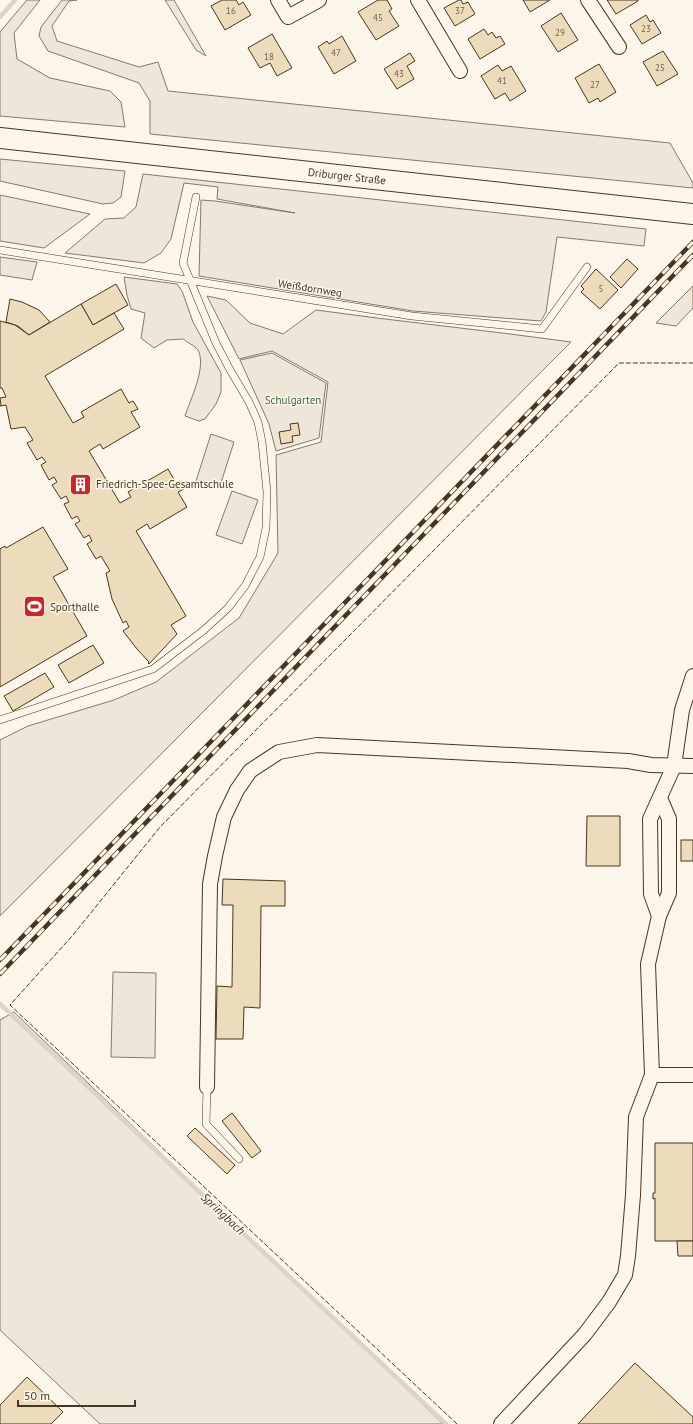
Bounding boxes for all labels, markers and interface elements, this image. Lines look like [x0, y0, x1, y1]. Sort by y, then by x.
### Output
house number: 16 [226, 5, 236, 16]
house number: 37 [455, 5, 465, 16]
house number: 45 [373, 12, 383, 23]
house number: 23 [641, 23, 651, 34]
house number: 29 [555, 27, 565, 38]
house number: 47 [331, 47, 341, 58]
house number: 18 [264, 51, 274, 62]
house number: 25 [655, 62, 665, 73]
house number: 43 [394, 68, 404, 79]
house number: 41 [497, 75, 507, 86]
house number: 27 [590, 79, 600, 90]
street label: Driburger Straße [307, 165, 387, 187]
street label: Weißdornweg [277, 276, 343, 300]
house number: 5 [599, 283, 604, 294]
park label: Schulgarten [265, 393, 321, 407]
building icon: Friedrich-Spee-Gesamtschule [68, 471, 94, 497]
place label: Friedrich-Spee-Gesamtschule [96, 477, 234, 491]
sports icon: Sporthalle [22, 594, 48, 620]
place label: Sporthalle [50, 600, 99, 614]
water label: Springbach [198, 1189, 249, 1238]
scale bar [18, 1382, 135, 1408]
text: 50 m [24, 1388, 50, 1403]

